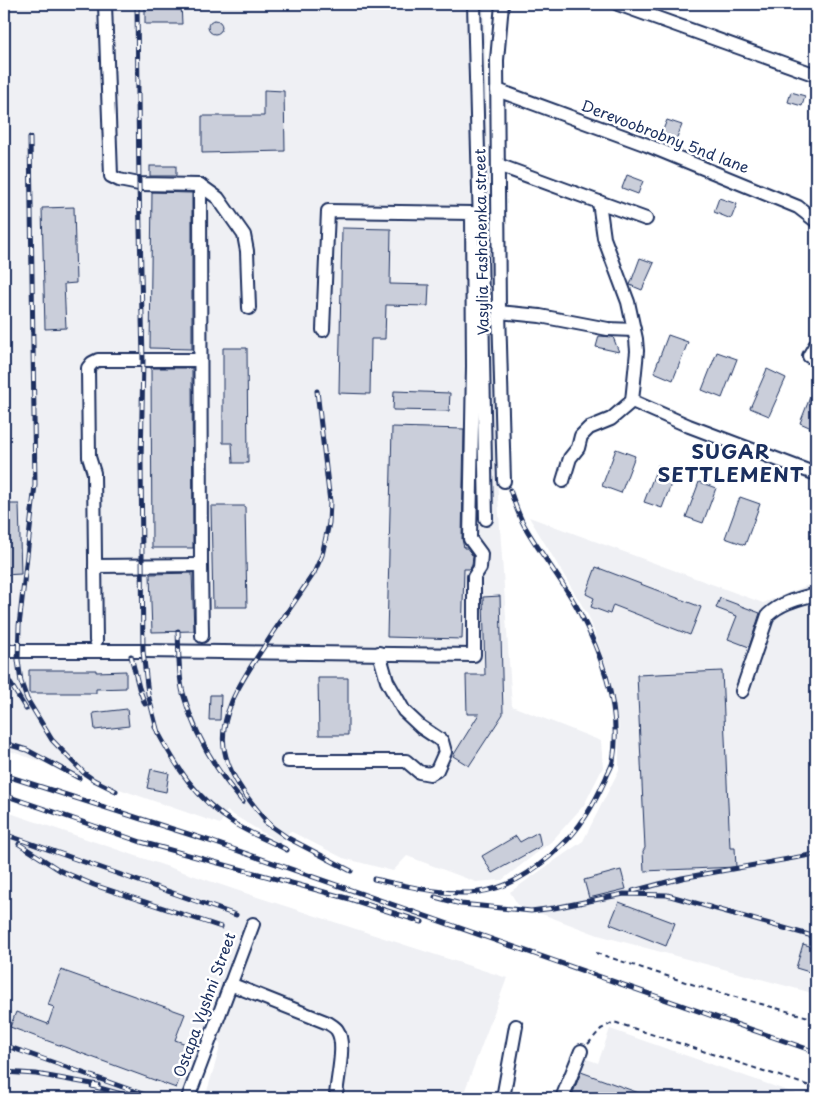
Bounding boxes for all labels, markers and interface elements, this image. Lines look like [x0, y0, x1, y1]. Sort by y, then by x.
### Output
street label: Derevoobrobny 5nd lane [578, 93, 753, 178]
street label: Vasylia Fashchenka street [467, 148, 494, 336]
district label: SUGAR SETTLEMENT [658, 436, 804, 489]
street label: Ostapa Vyshni Street [167, 929, 241, 1080]

